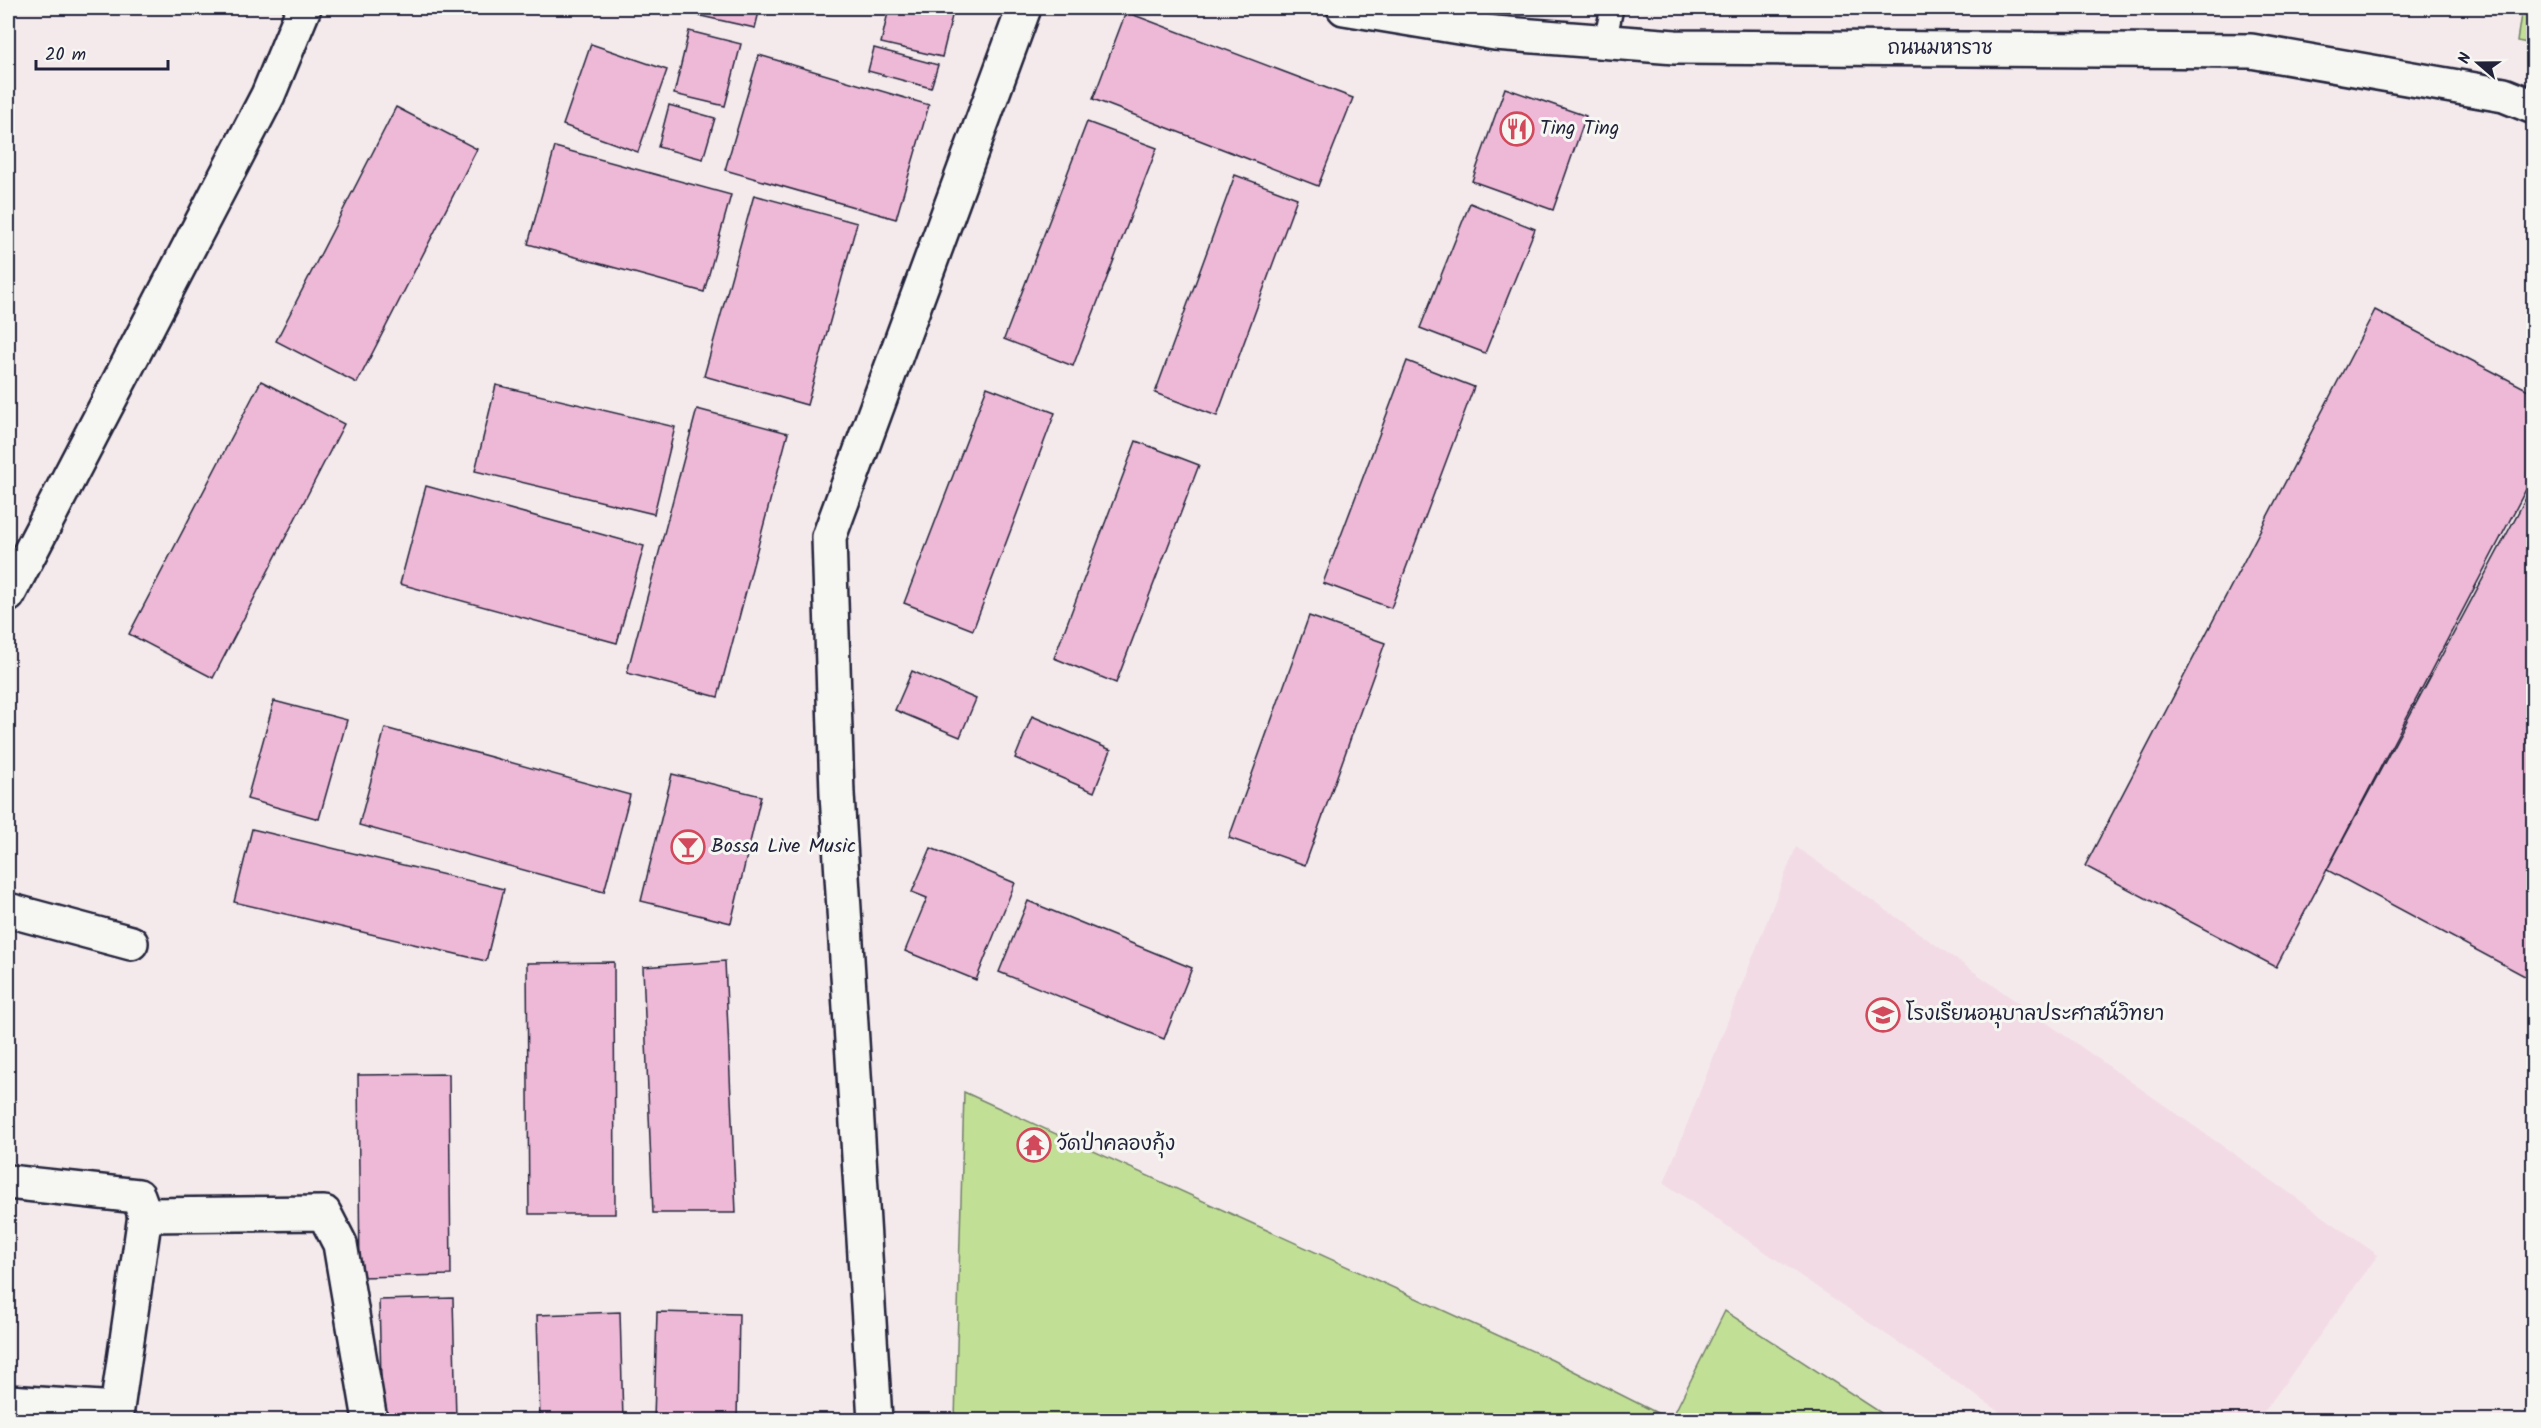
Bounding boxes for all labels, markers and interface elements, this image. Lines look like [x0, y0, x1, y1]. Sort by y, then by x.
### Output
scale bar [36, 33, 168, 71]
street label: ถนนมหาราช [1887, 33, 1993, 65]
north arrow [2448, 33, 2508, 93]
text: 20 m [45, 41, 86, 70]
text: N [2452, 49, 2479, 67]
restaurant icon: Ting Ting [1499, 111, 1535, 147]
place label: Ting Ting [1540, 113, 1619, 145]
bar icon: Bossa Live Music [670, 829, 706, 865]
place label: Bossa Live Music [711, 831, 856, 863]
school or university icon: โรงเรียนอนุบาลประศาสน์วิทยา [1865, 997, 1901, 1033]
place label: โรงเรียนอนุบาลประศาสน์วิทยา [1906, 999, 2164, 1031]
temple icon: วัดป่าคลองกุ้ง [1016, 1127, 1052, 1163]
place label: วัดป่าคลองกุ้ง [1057, 1129, 1175, 1161]

